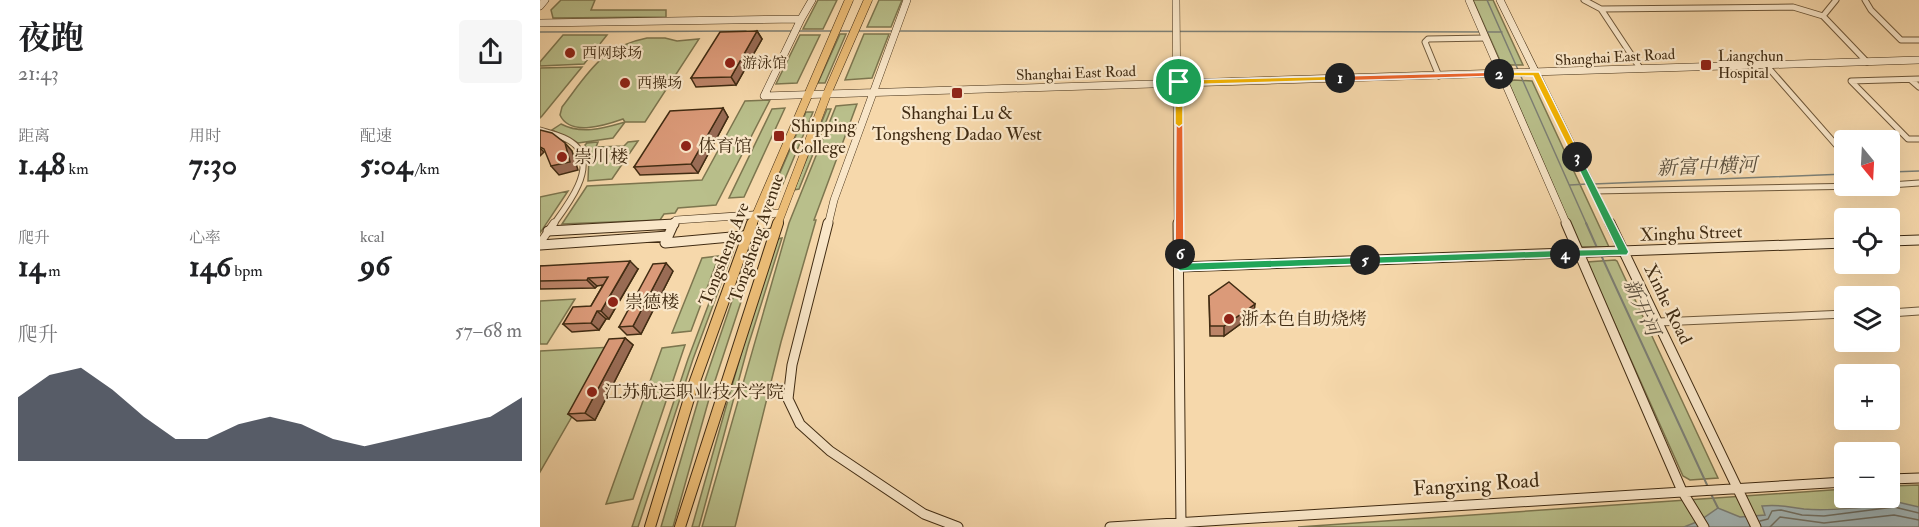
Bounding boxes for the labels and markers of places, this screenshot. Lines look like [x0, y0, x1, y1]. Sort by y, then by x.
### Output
place label: 西网球场 [582, 44, 642, 63]
marker: 西网球场 [563, 46, 577, 60]
place label: Liangchun Hospital [1718, 47, 1784, 84]
place label: 游泳馆 [742, 54, 787, 73]
marker: 游泳馆 [723, 56, 737, 70]
pin [1153, 56, 1204, 107]
marker: Liangchun Hospital [1699, 58, 1713, 72]
pin: 2 [1484, 59, 1514, 89]
pin: 1 [1325, 63, 1355, 93]
place label: 西操场 [637, 74, 682, 93]
marker: 西操场 [618, 76, 632, 90]
marker: Shanghai Lu & Tongsheng Dadao West [950, 86, 964, 100]
place label: Shanghai Lu & Tongsheng Dadao West [872, 102, 1042, 146]
place label: Shipping College [791, 115, 857, 159]
marker: Shipping College [772, 129, 786, 143]
place label: 体育馆 [698, 135, 752, 158]
marker: 体育馆 [679, 139, 693, 153]
pin: 3 [1562, 142, 1592, 172]
place label: 崇川楼 [574, 146, 628, 169]
marker: 崇川楼 [555, 150, 569, 164]
pin: 6 [1165, 239, 1195, 269]
pin: 4 [1550, 239, 1580, 269]
pin: 5 [1350, 245, 1380, 275]
place label: 崇德楼 [625, 291, 679, 314]
marker: 崇德楼 [606, 295, 620, 309]
place label: 浙本色自助烧烤 [1241, 308, 1367, 331]
marker: 浙本色自助烧烤 [1222, 312, 1236, 326]
place label: 江苏航运职业技术学院 [604, 381, 784, 404]
marker: 江苏航运职业技术学院 [585, 385, 599, 399]

